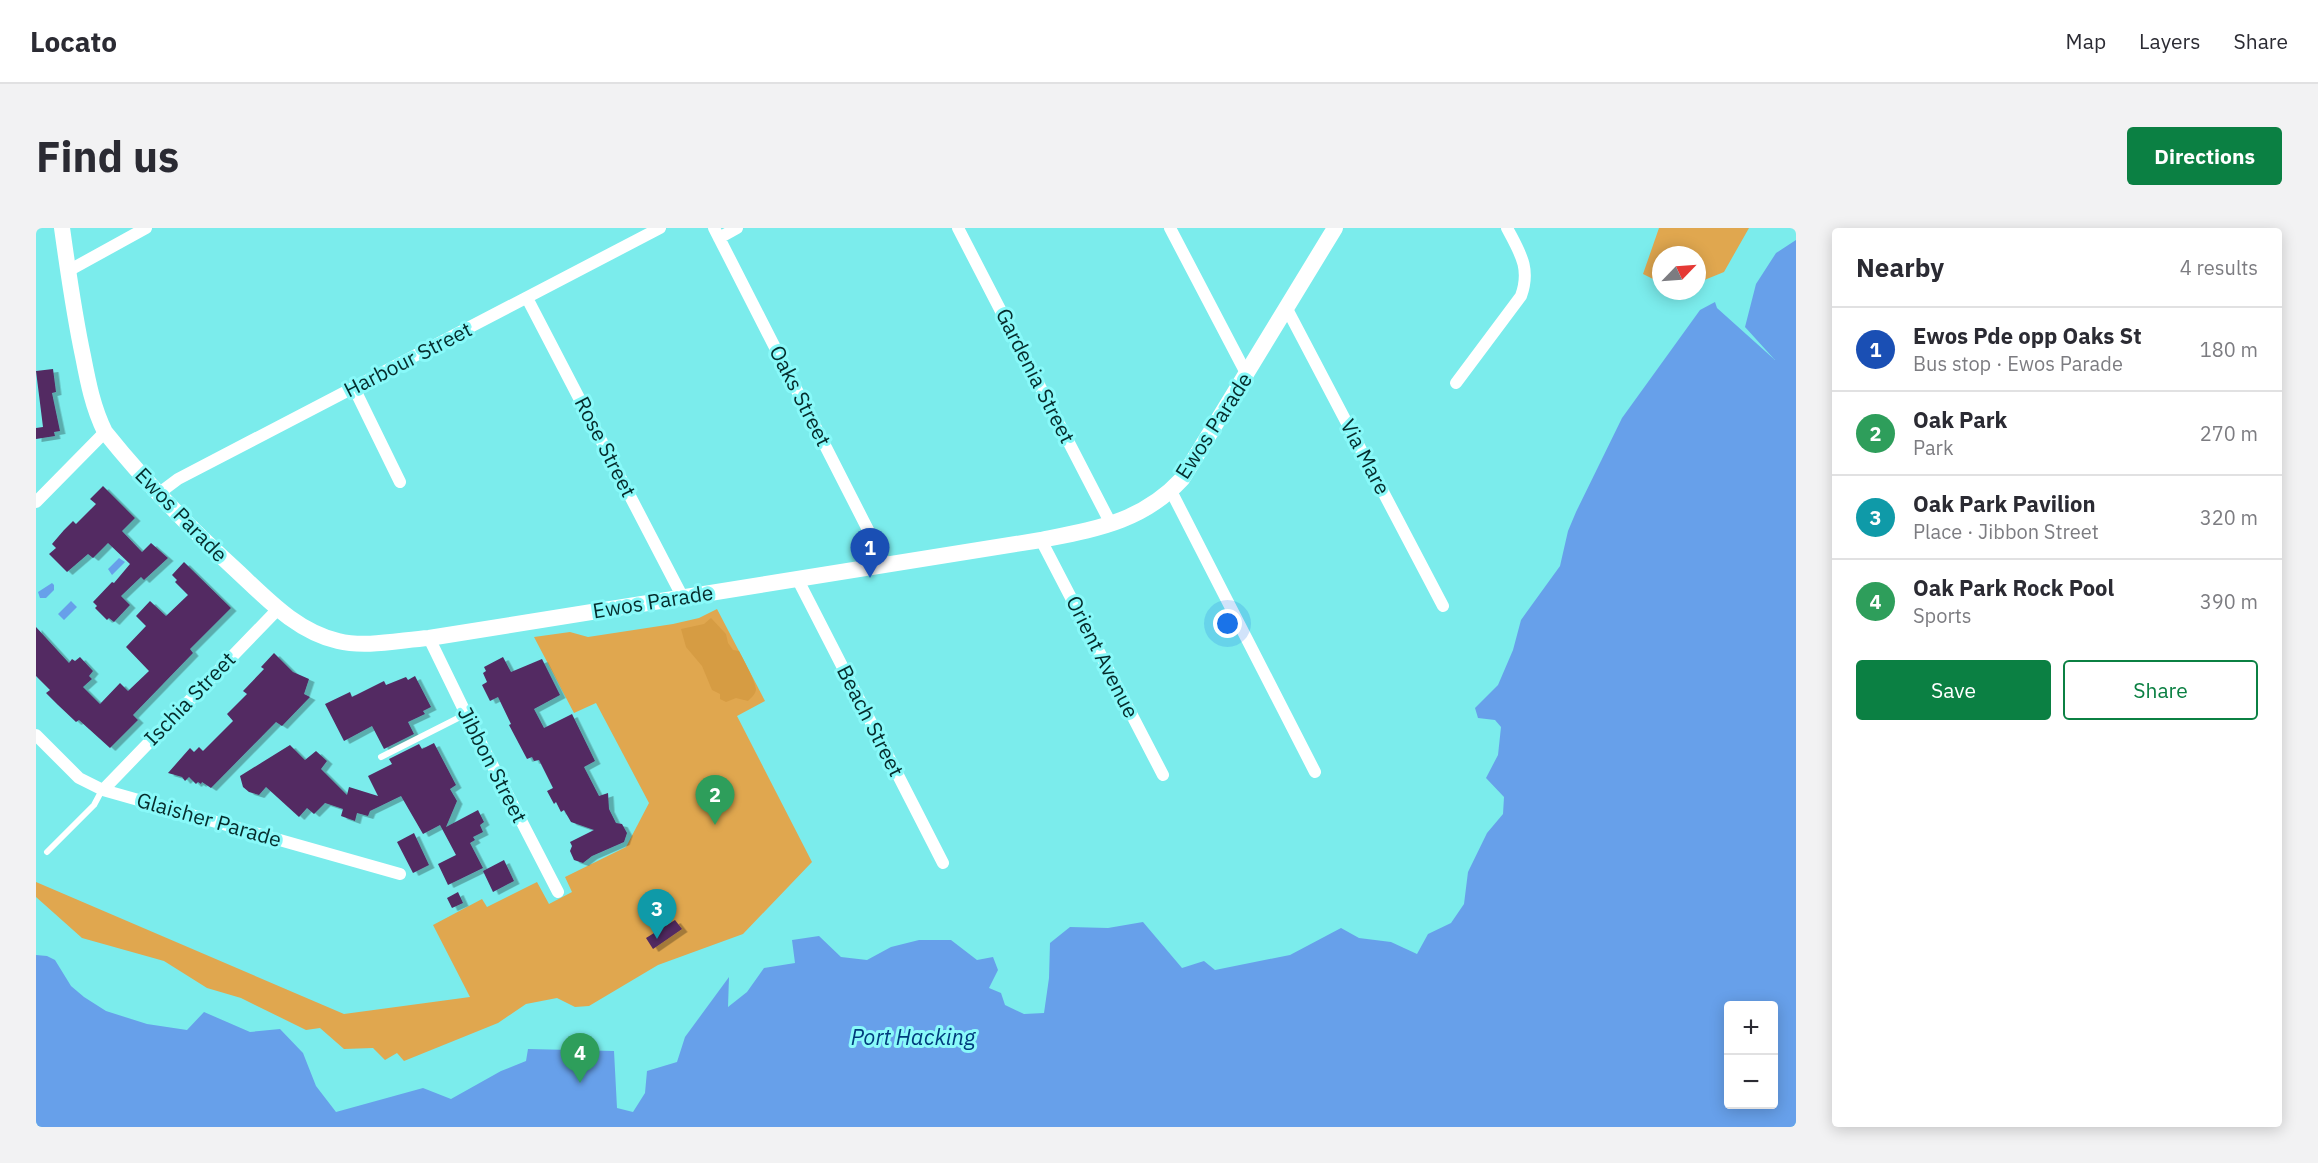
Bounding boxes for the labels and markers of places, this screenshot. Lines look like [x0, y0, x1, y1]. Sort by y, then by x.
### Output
pin: 1 [850, 528, 890, 578]
pin: 2 [696, 776, 734, 825]
pin: 3 [638, 890, 676, 939]
pin: 4 [560, 1034, 600, 1083]

